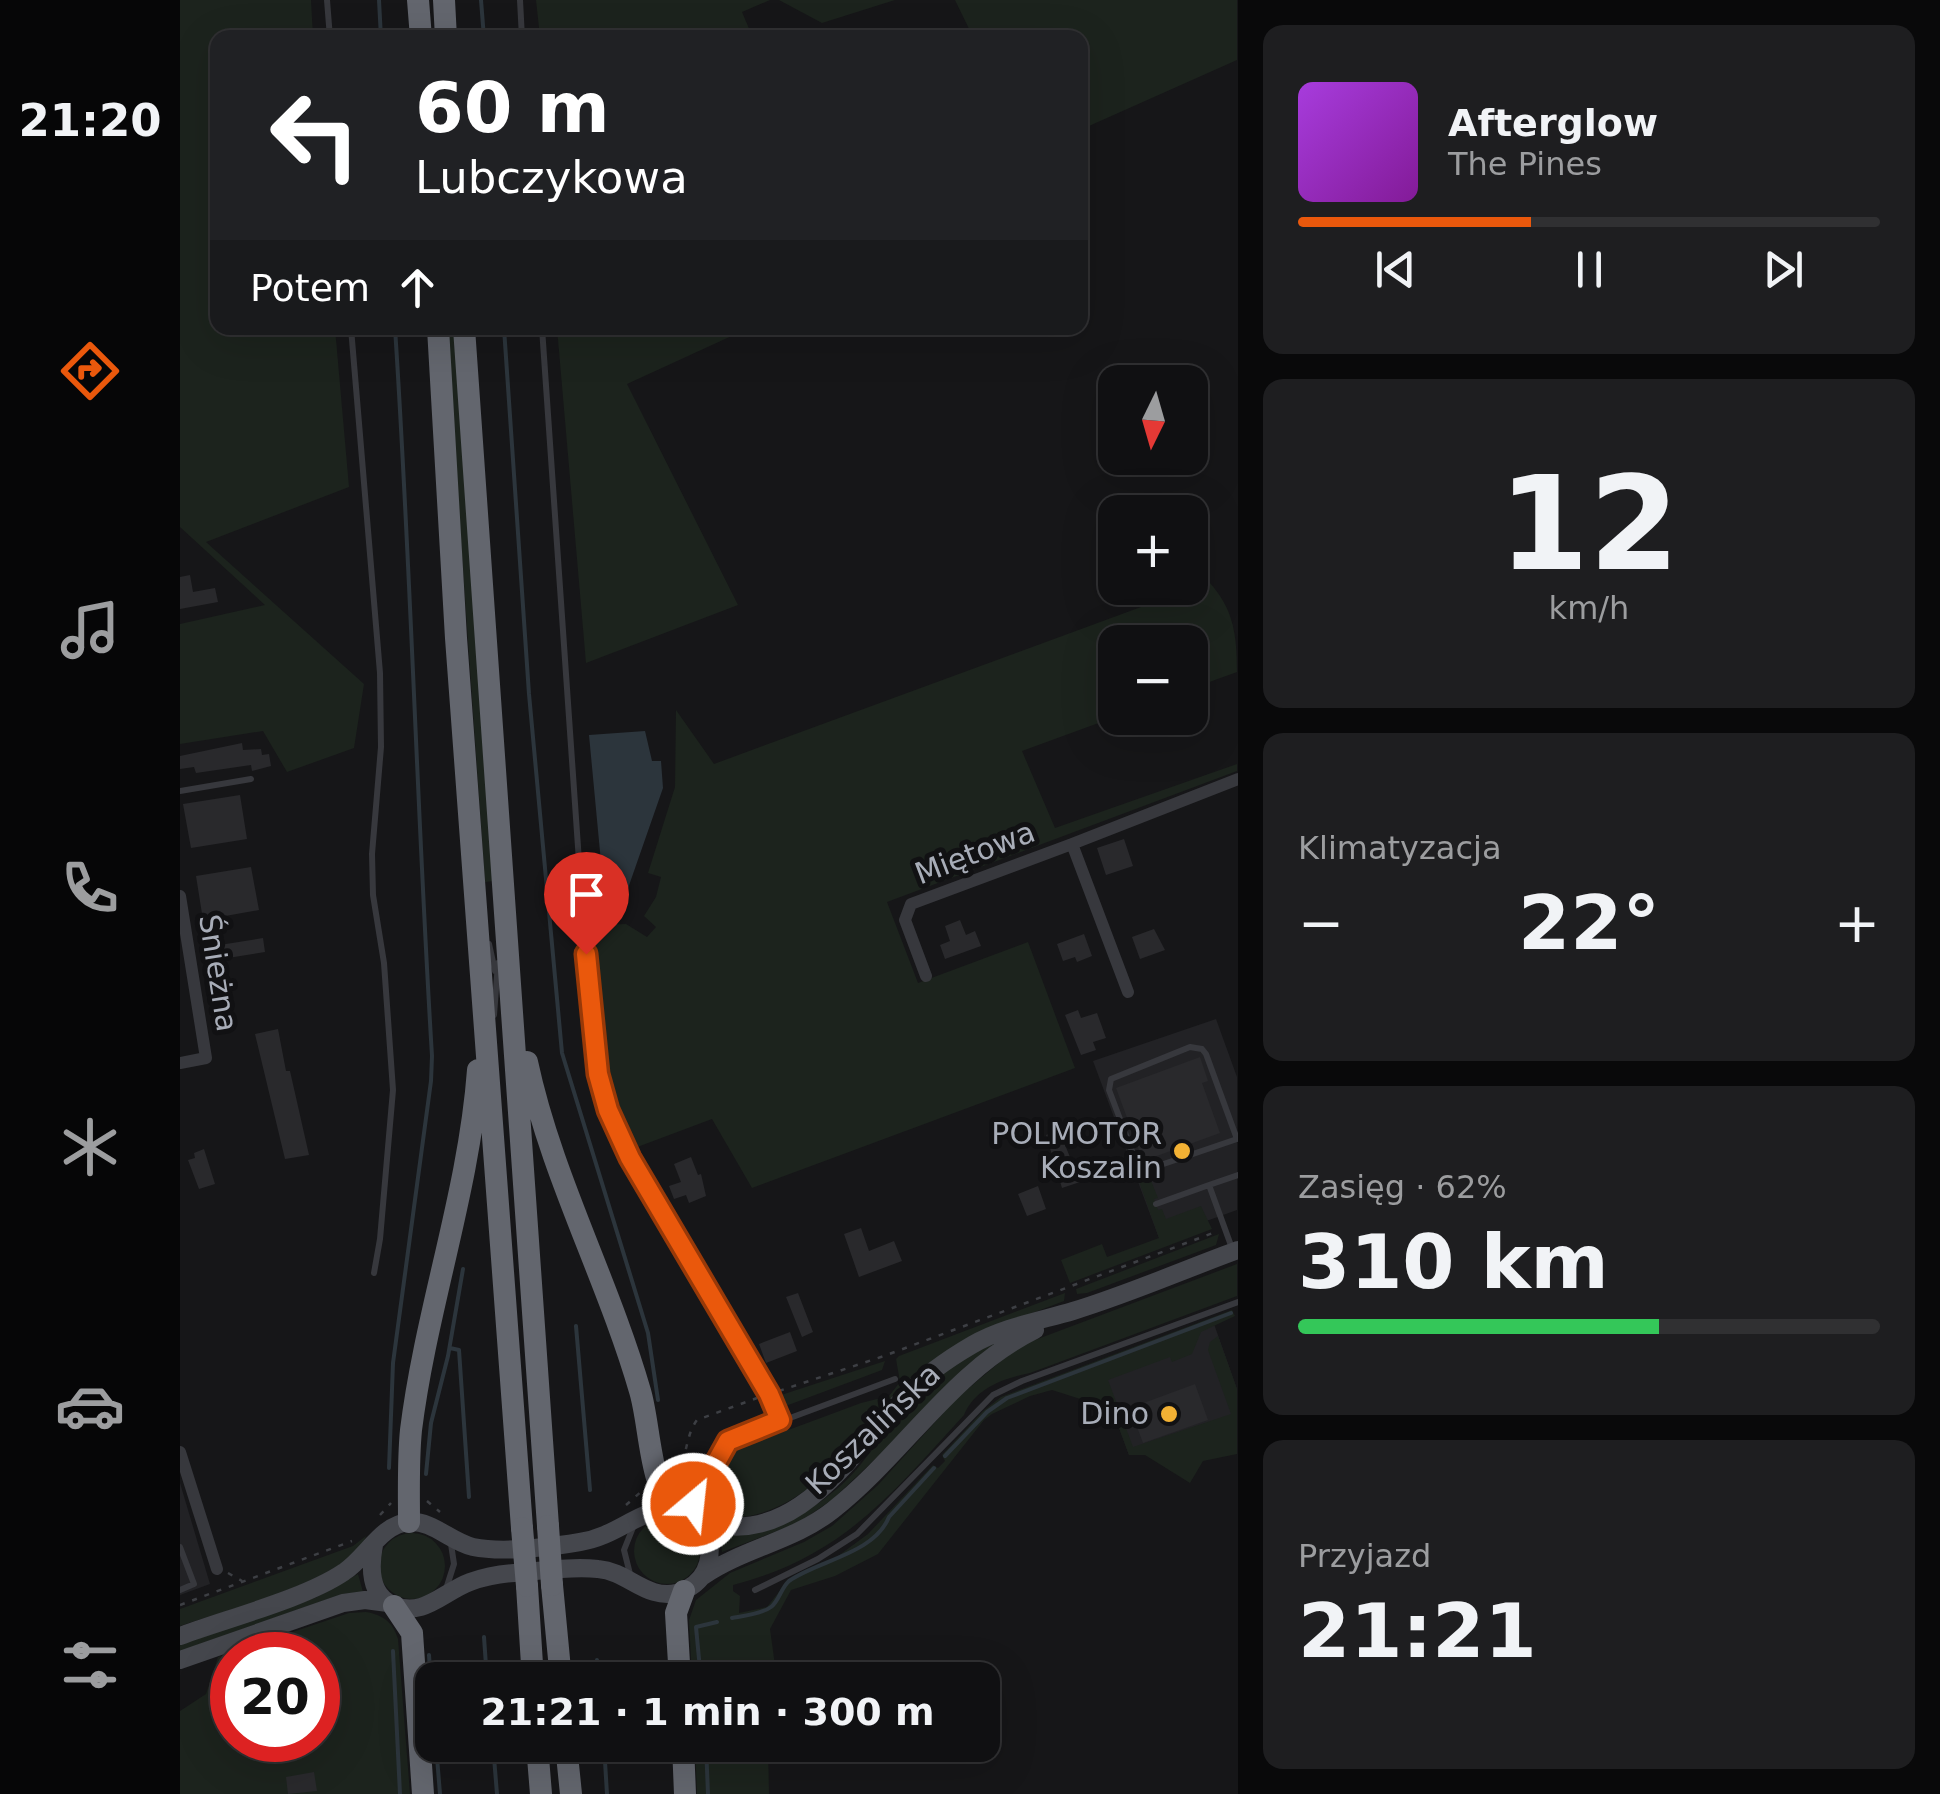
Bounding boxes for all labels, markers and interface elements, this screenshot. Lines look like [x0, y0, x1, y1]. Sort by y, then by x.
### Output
text: 60 m [415, 67, 610, 149]
icon: left [250, 70, 380, 200]
text: 21:20 [18, 94, 162, 147]
text: Afterglow [1448, 101, 1658, 145]
text: The Pines [1448, 145, 1602, 183]
text: Lubczykowa [415, 151, 688, 204]
icon: previous [1368, 242, 1423, 297]
icon: pause [1562, 242, 1617, 297]
icon: next [1756, 242, 1811, 297]
icon: ahead [390, 260, 445, 315]
text: Potem [250, 266, 370, 310]
icon: directions [55, 336, 125, 406]
north arrow [1098, 365, 1208, 475]
map controls [1098, 365, 1208, 735]
text: 12 [1499, 448, 1679, 600]
button: + [1098, 495, 1208, 605]
text: km/h [1549, 589, 1629, 627]
icon: music [55, 595, 125, 665]
button: − [1098, 625, 1208, 735]
street label: Miętowa [910, 814, 1040, 891]
text: Klimatyzacja [1298, 829, 1502, 867]
pin [544, 852, 629, 955]
icon: phone [55, 853, 125, 923]
icon: arrive [559, 867, 614, 922]
text: 22° [1518, 879, 1660, 967]
text: − [1298, 891, 1344, 955]
text: + [1834, 891, 1880, 955]
street label: Śnieżna [192, 912, 246, 1034]
icon: climate [55, 1112, 125, 1182]
place label: POLMOTOR Koszalin [991, 1116, 1162, 1185]
marker: POLMOTOR Koszalin [1171, 1140, 1193, 1162]
text: Zasięg · 62% [1298, 1168, 1507, 1206]
text: 310 km [1298, 1218, 1609, 1306]
street label: Koszalińska [798, 1356, 947, 1501]
icon: car [55, 1371, 125, 1441]
place label: Dino [1080, 1396, 1149, 1431]
marker: Dino [1158, 1403, 1180, 1425]
position arrow [641, 1452, 745, 1556]
text: Przyjazd [1298, 1537, 1431, 1575]
text: 21:21 [1298, 1587, 1537, 1675]
icon: filters [55, 1630, 125, 1700]
speed limit sign: 20 [210, 1632, 340, 1762]
text: 21:21 · 1 min · 300 m [480, 1690, 935, 1734]

